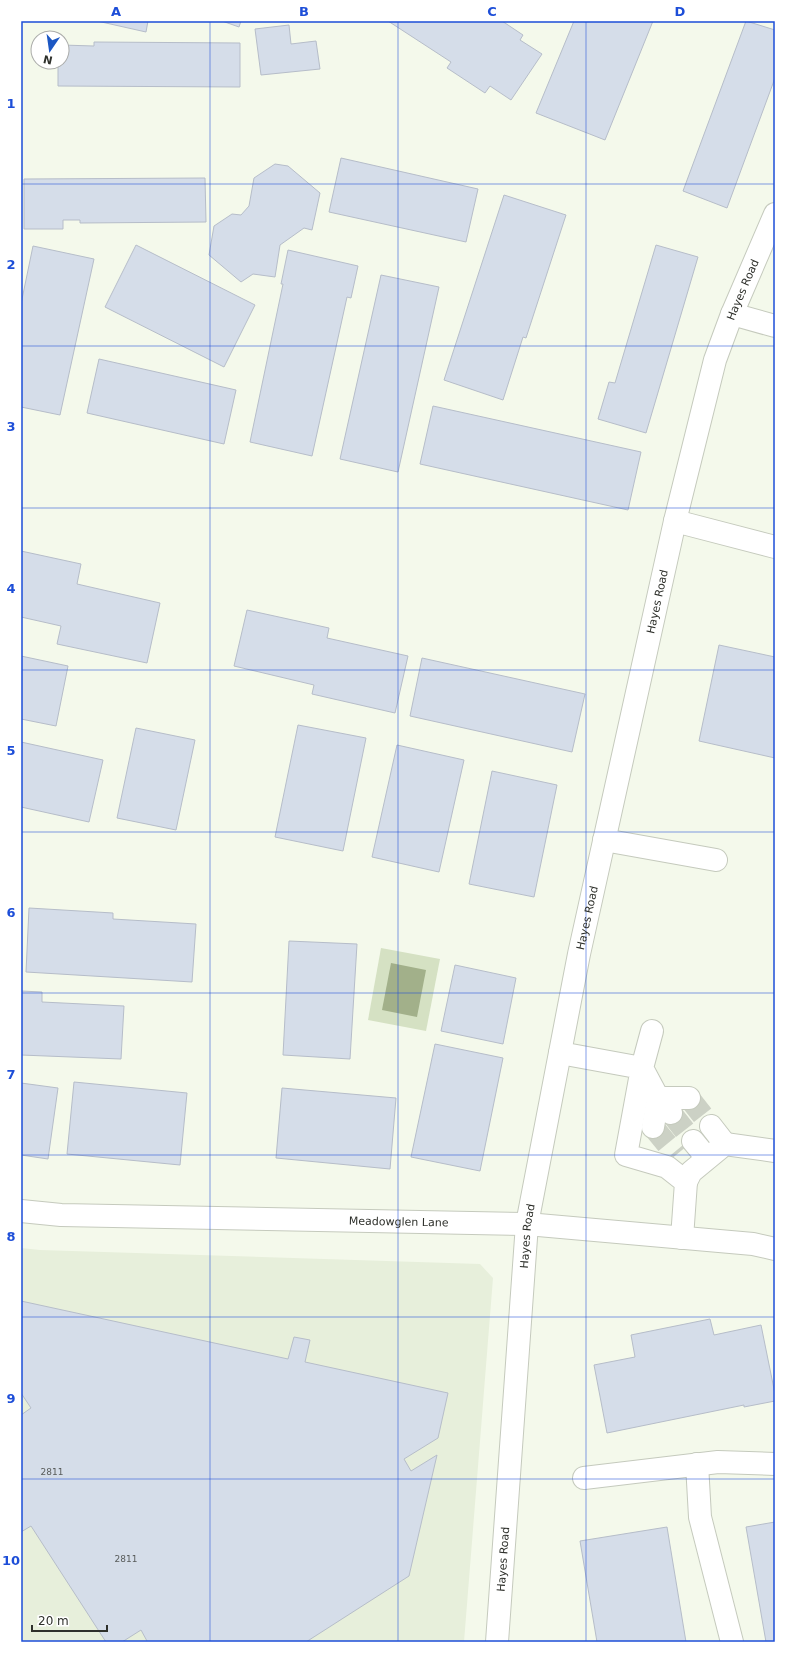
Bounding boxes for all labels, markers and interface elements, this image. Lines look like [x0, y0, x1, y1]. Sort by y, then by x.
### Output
text: A [111, 4, 121, 19]
text: B [299, 4, 309, 19]
text: C [487, 4, 497, 19]
text: D [675, 4, 686, 19]
north arrow [30, 30, 70, 70]
text: N [42, 52, 54, 67]
text: 1 [6, 96, 16, 111]
text: 2 [6, 257, 16, 272]
street label: Hayes Road [724, 257, 762, 322]
text: 3 [6, 419, 16, 434]
street label: Hayes Road [644, 568, 671, 635]
text: 4 [6, 581, 16, 596]
text: 5 [6, 743, 16, 758]
street label: Hayes Road [574, 885, 601, 951]
text: 6 [6, 905, 16, 920]
text: 7 [6, 1067, 16, 1082]
street label: Hayes Road [518, 1203, 538, 1269]
street label: Meadowglen Lane [349, 1215, 449, 1229]
text: 8 [6, 1229, 16, 1244]
text: 9 [6, 1391, 16, 1406]
house number: 2811 [41, 1467, 63, 1477]
street label: Hayes Road [495, 1526, 512, 1592]
text: 10 [2, 1553, 20, 1568]
house number: 2811 [115, 1554, 137, 1564]
scale bar [32, 1607, 107, 1633]
text: 20 m [38, 1614, 69, 1628]

